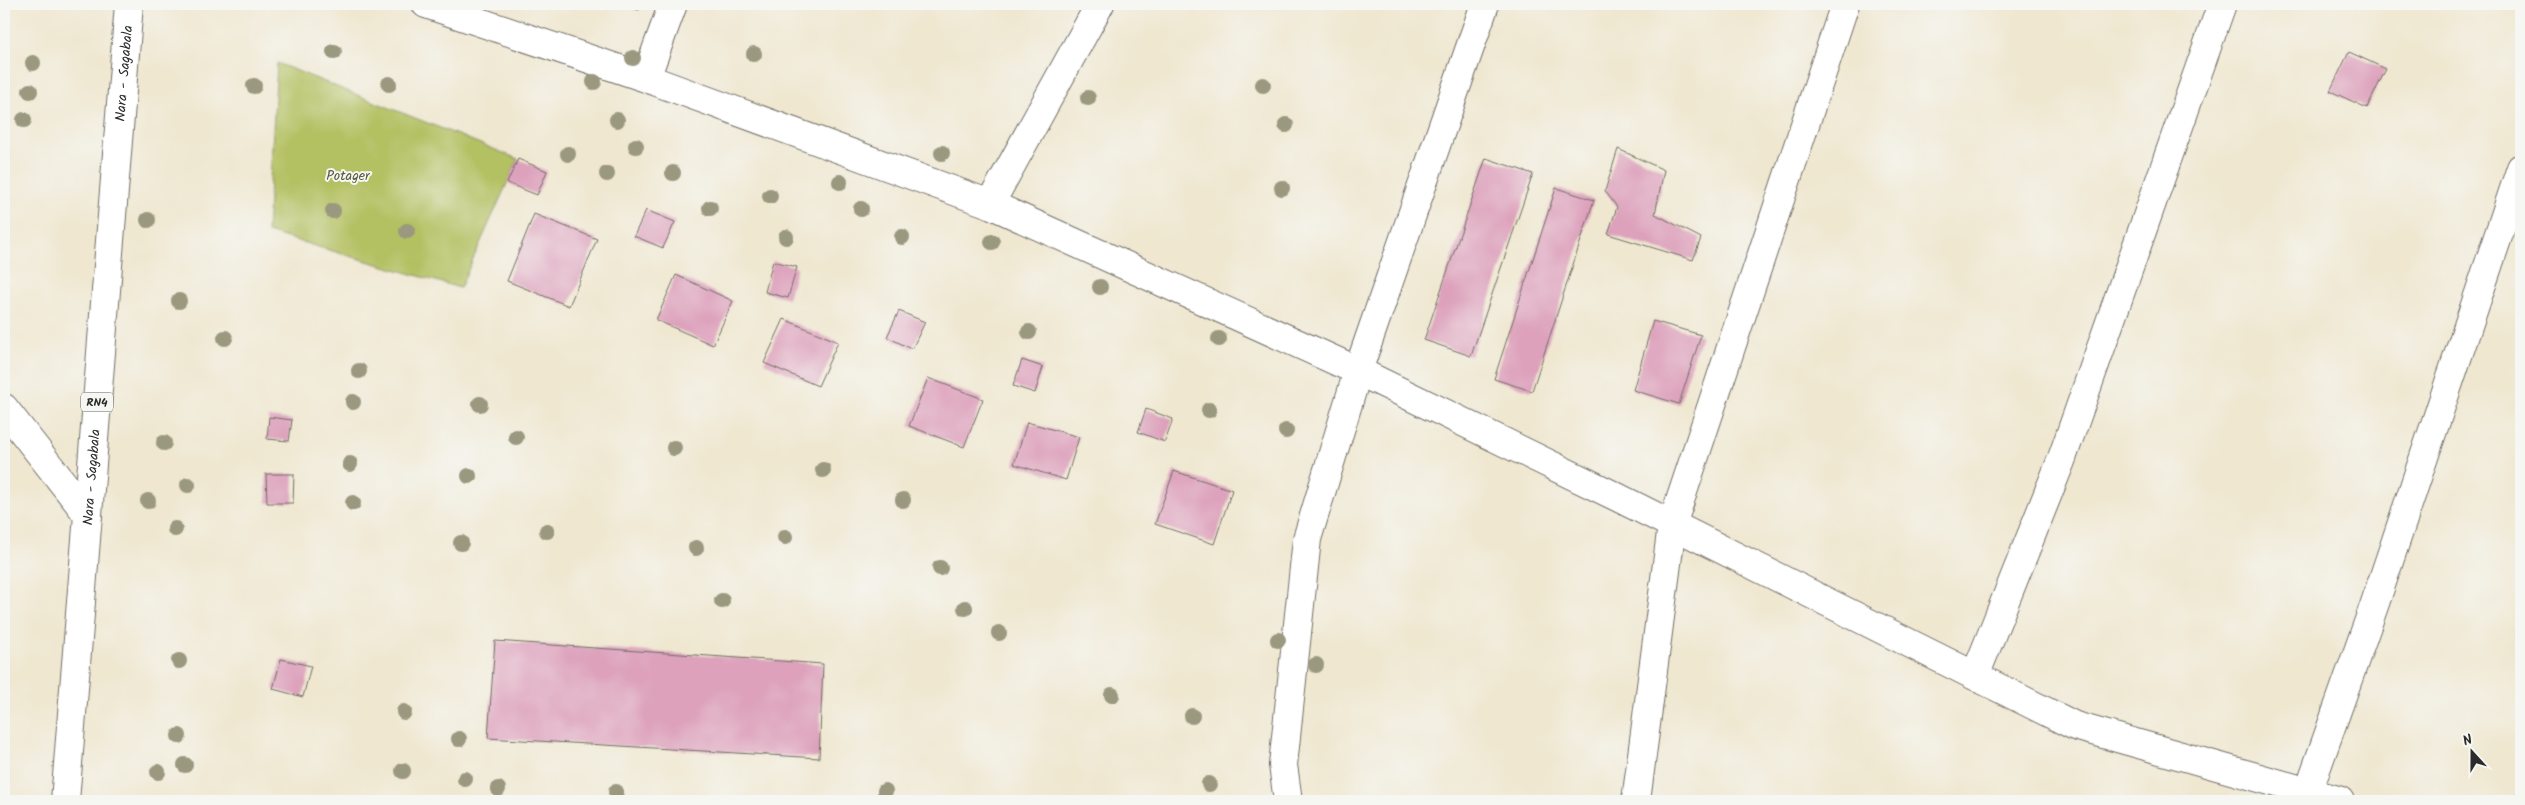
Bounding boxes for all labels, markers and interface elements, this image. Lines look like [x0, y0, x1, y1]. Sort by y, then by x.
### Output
street label: Nara - Sagabala [110, 25, 139, 122]
park label: Potager [326, 165, 371, 187]
road number: RN4 [81, 392, 113, 412]
street label: Nara - Sagabala [77, 428, 107, 526]
north arrow [2448, 728, 2498, 778]
text: N [2460, 729, 2476, 753]

